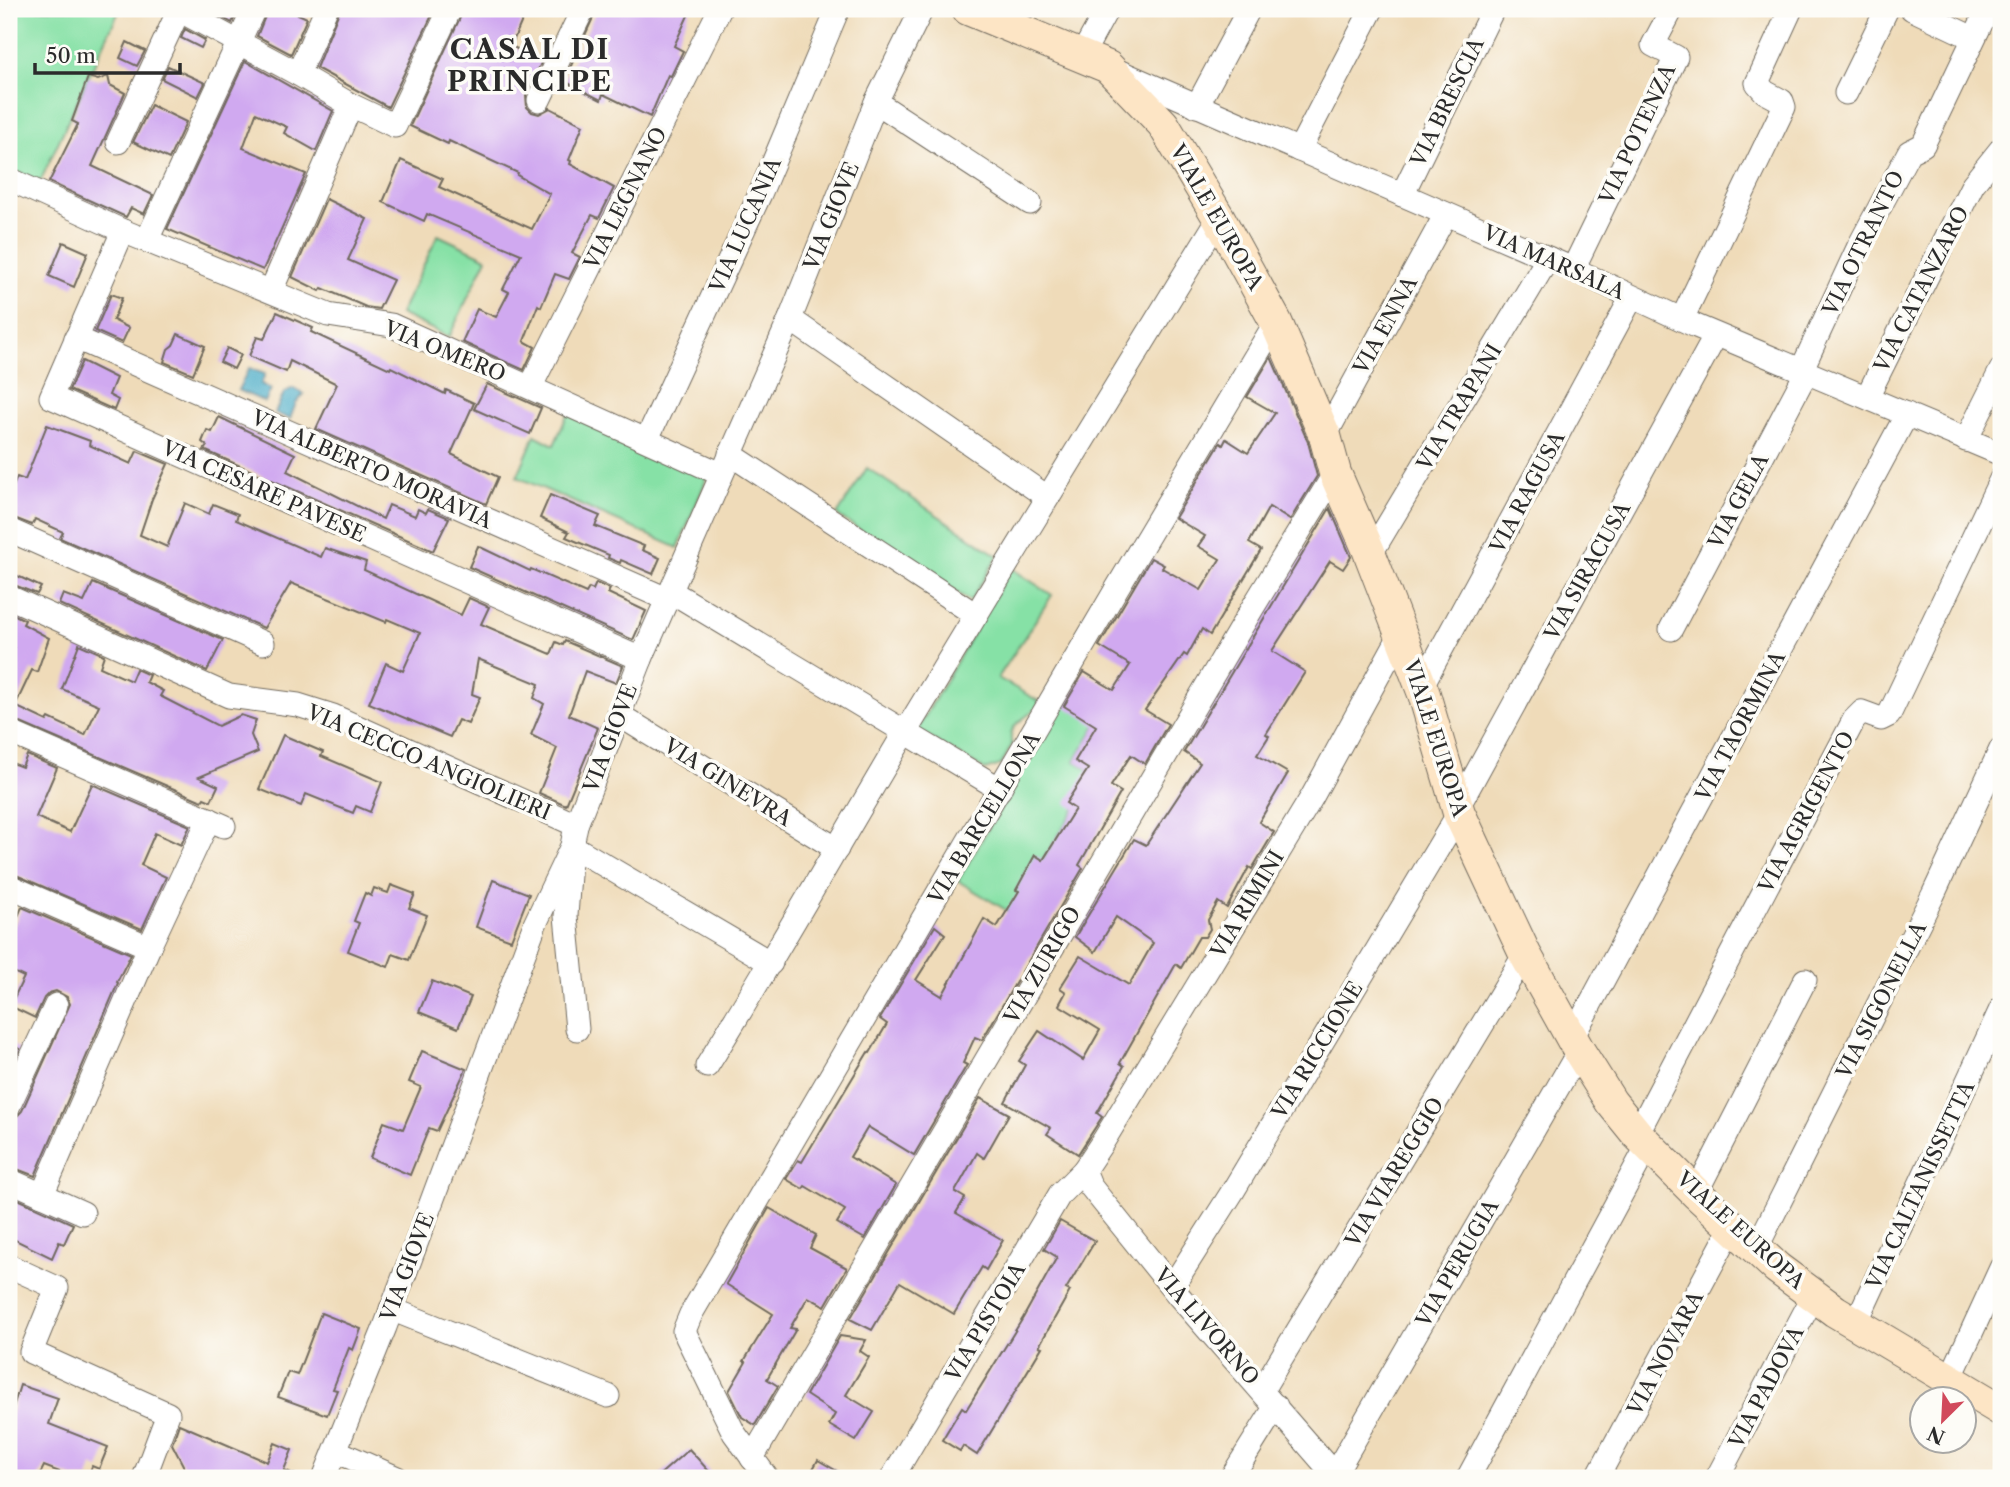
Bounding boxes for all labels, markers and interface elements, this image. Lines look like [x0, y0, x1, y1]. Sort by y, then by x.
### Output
scale bar [35, 32, 180, 76]
district label: CASAL DI PRINCIPE [447, 32, 613, 98]
street label: VIA BRESCIA [1405, 33, 1489, 171]
text: 50 m [46, 43, 96, 68]
street label: VIA POTENZA [1593, 59, 1681, 209]
street label: VIA LEGNANO [578, 123, 672, 274]
street label: VIALE EUROPA [1165, 139, 1269, 295]
street label: VIA LUCANIA [704, 153, 786, 298]
street label: VIA GIOVE [798, 158, 864, 275]
street label: VIA OTRANTO [1817, 166, 1909, 320]
street label: VIA CATANZARO [1868, 202, 1974, 377]
street label: VIA MARSALA [1478, 219, 1629, 305]
street label: VIA ENNA [1347, 271, 1422, 379]
street label: VIA OMERO [380, 315, 509, 387]
street label: VIA TRAPANI [1411, 339, 1507, 476]
street label: VIA ALBERTO MORAVIA [247, 404, 497, 534]
street label: VIA RAGUSA [1484, 426, 1570, 558]
street label: VIA CESARE PAVESE [157, 434, 370, 547]
street label: VIA GELA [1702, 449, 1774, 554]
street label: VIA SIRACUSA [1538, 497, 1636, 645]
street label: VIA TAORMINA [1689, 646, 1790, 806]
street label: VIALE EUROPA [1398, 655, 1473, 820]
street label: VIA GIOVE [577, 680, 642, 797]
street label: VIA CECCO ANGIOLIERI [302, 699, 555, 825]
street label: VIA BARCELLONA [922, 727, 1046, 910]
street label: VIA AGRIGENTO [1752, 727, 1859, 898]
street label: VIA GINEVRA [659, 732, 797, 832]
street label: VIA RIMINI [1205, 846, 1289, 963]
street label: VIA ZURIGO [998, 902, 1086, 1029]
street label: VIA SIGONELLA [1830, 917, 1932, 1084]
street label: VIA RICCIONE [1266, 977, 1368, 1124]
street label: VIA CALTANISSETTA [1860, 1076, 1979, 1294]
street label: VIA VIAREGGIO [1339, 1093, 1449, 1252]
street label: VIALE EUROPA [1671, 1165, 1811, 1294]
street label: VIA PERUGIA [1410, 1194, 1504, 1332]
street label: VIA GIOVE [374, 1209, 439, 1326]
street label: VIA PISTOIA [939, 1258, 1030, 1387]
street label: VIA LIVORNO [1149, 1262, 1265, 1390]
street label: VIA NOVARA [1621, 1286, 1708, 1420]
street label: VIA PADOVA [1723, 1321, 1809, 1453]
north arrow [1909, 1386, 1979, 1456]
text: N [1924, 1421, 1949, 1449]

